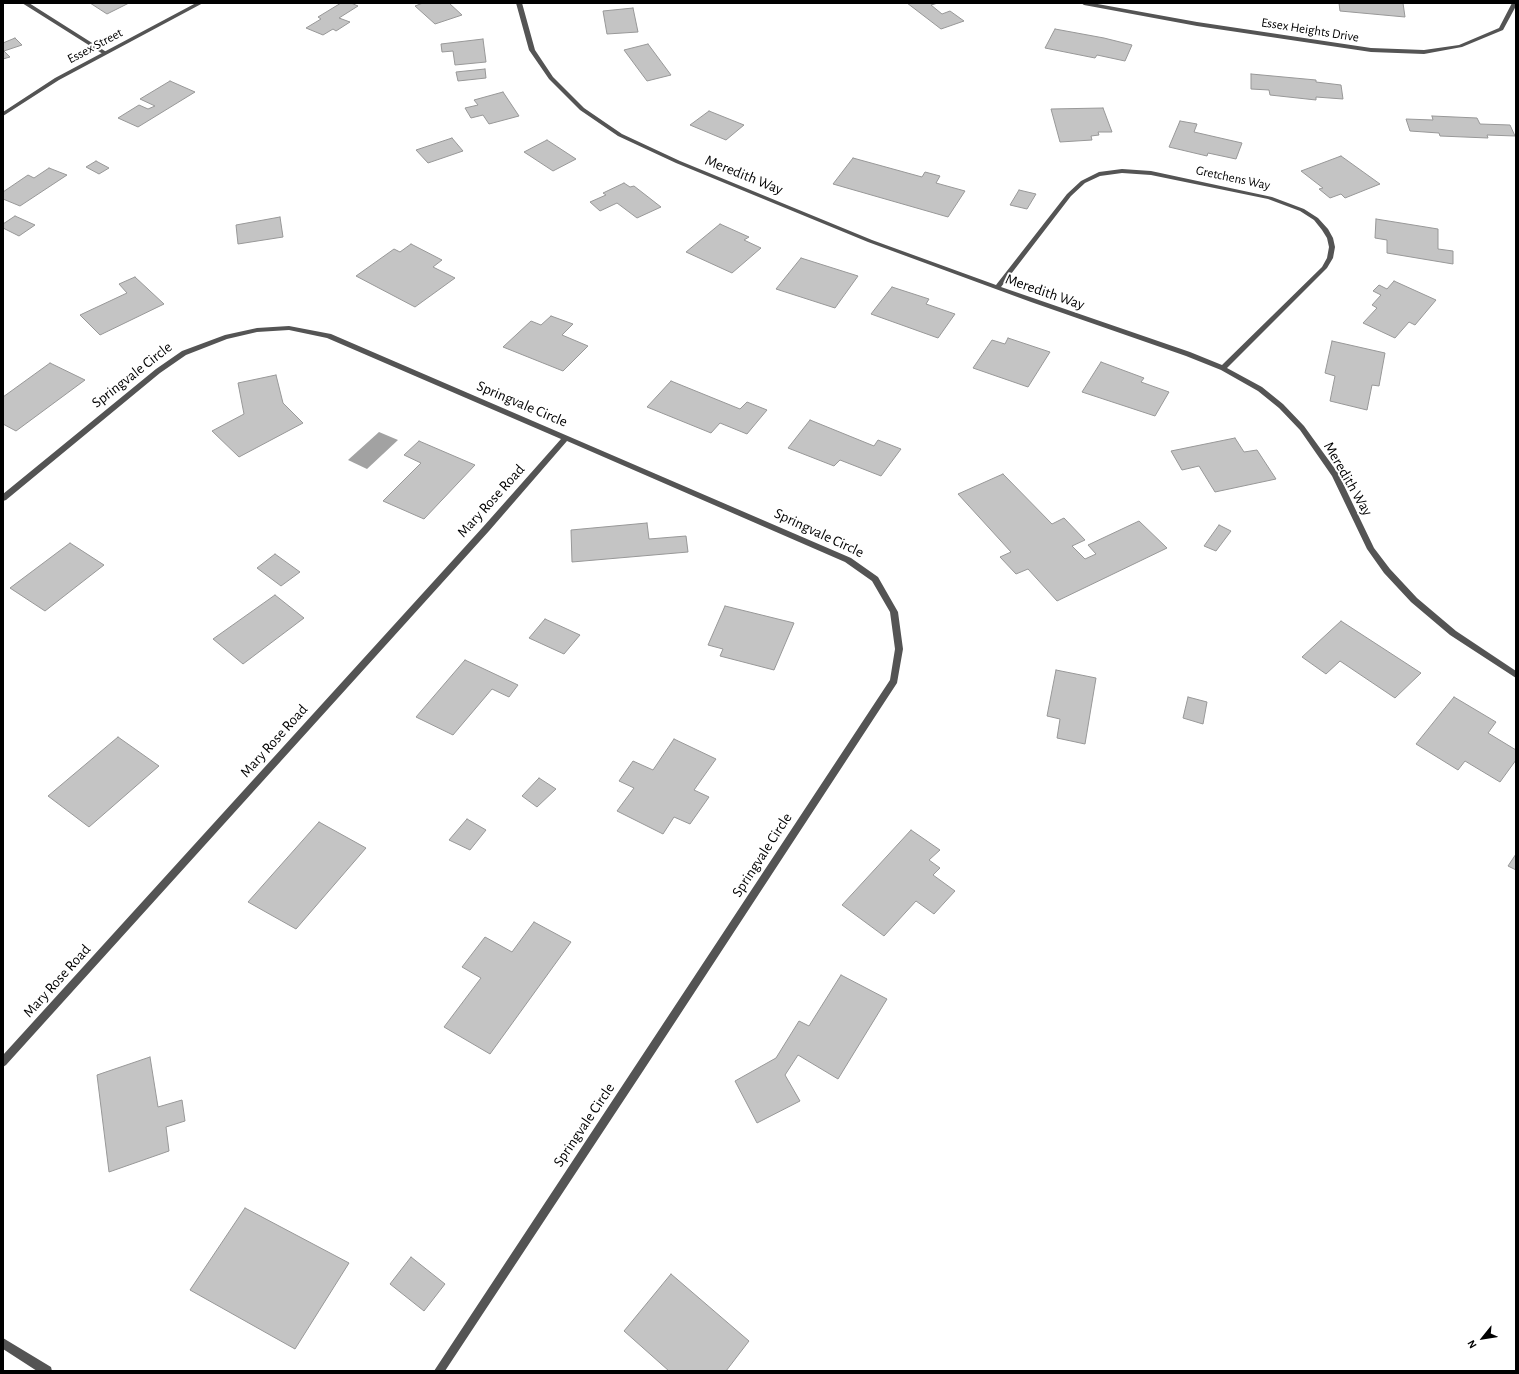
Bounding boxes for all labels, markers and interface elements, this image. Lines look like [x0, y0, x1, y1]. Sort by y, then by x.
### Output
street label: Essex Heights Drive [1260, 15, 1360, 45]
street label: Essex Street [65, 25, 125, 67]
street label: Meredith Way [702, 151, 786, 199]
street label: Gretchens Way [1195, 163, 1271, 193]
street label: Meredith Way [1003, 270, 1087, 314]
street label: Springvale Circle [88, 338, 176, 412]
street label: Springvale Circle [474, 377, 570, 431]
street label: Meredith Way [1320, 439, 1376, 519]
street label: Mary Rose Road [453, 461, 529, 541]
street label: Springvale Circle [771, 504, 867, 562]
street label: Mary Rose Road [236, 701, 312, 781]
street label: Springvale Circle [728, 809, 796, 901]
street label: Mary Rose Road [19, 941, 95, 1021]
street label: Springvale Circle [549, 1080, 619, 1170]
north arrow [1463, 1318, 1503, 1358]
text: N [1465, 1338, 1479, 1350]

